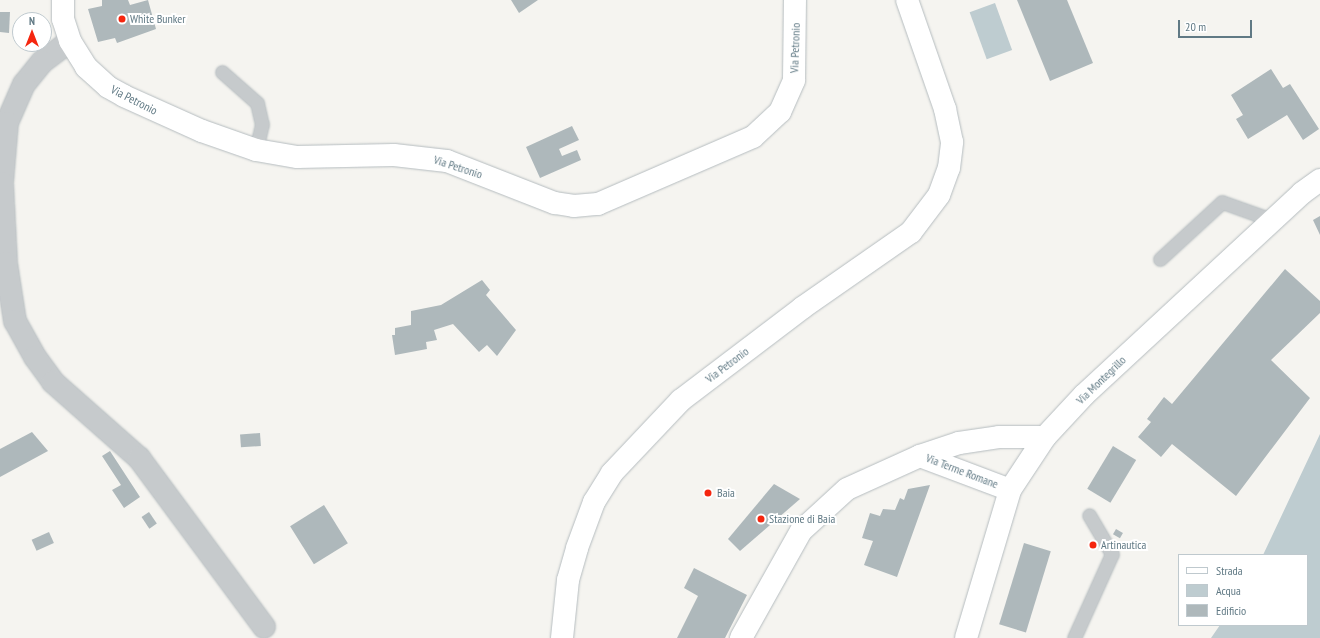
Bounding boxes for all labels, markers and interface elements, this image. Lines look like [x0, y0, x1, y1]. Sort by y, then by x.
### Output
north arrow [12, 12, 52, 52]
place label: White Bunker [130, 12, 186, 26]
scale bar [1180, 12, 1254, 38]
text: N [29, 14, 35, 28]
marker: White Bunker [117, 14, 127, 24]
text: 20 m [1185, 19, 1206, 34]
street label: Via Petronio [787, 23, 803, 73]
street label: Via Petronio [108, 82, 160, 118]
street label: Via Petronio [432, 152, 484, 182]
street label: Via Petronio [703, 344, 751, 386]
street label: Via Montegrillo [1073, 353, 1129, 407]
street label: Via Terme Romane [924, 451, 1000, 491]
place label: Baia [717, 486, 735, 500]
marker: Baia [702, 487, 714, 499]
place label: Stazione di Baia [769, 512, 835, 526]
marker: Stazione di Baia [756, 514, 766, 524]
place label: Artinautica [1101, 538, 1146, 552]
marker: Artinautica [1088, 540, 1098, 550]
legend [1178, 554, 1308, 626]
text: Strada [1216, 563, 1243, 578]
text: Acqua [1216, 583, 1241, 598]
text: Edificio [1216, 603, 1246, 618]

